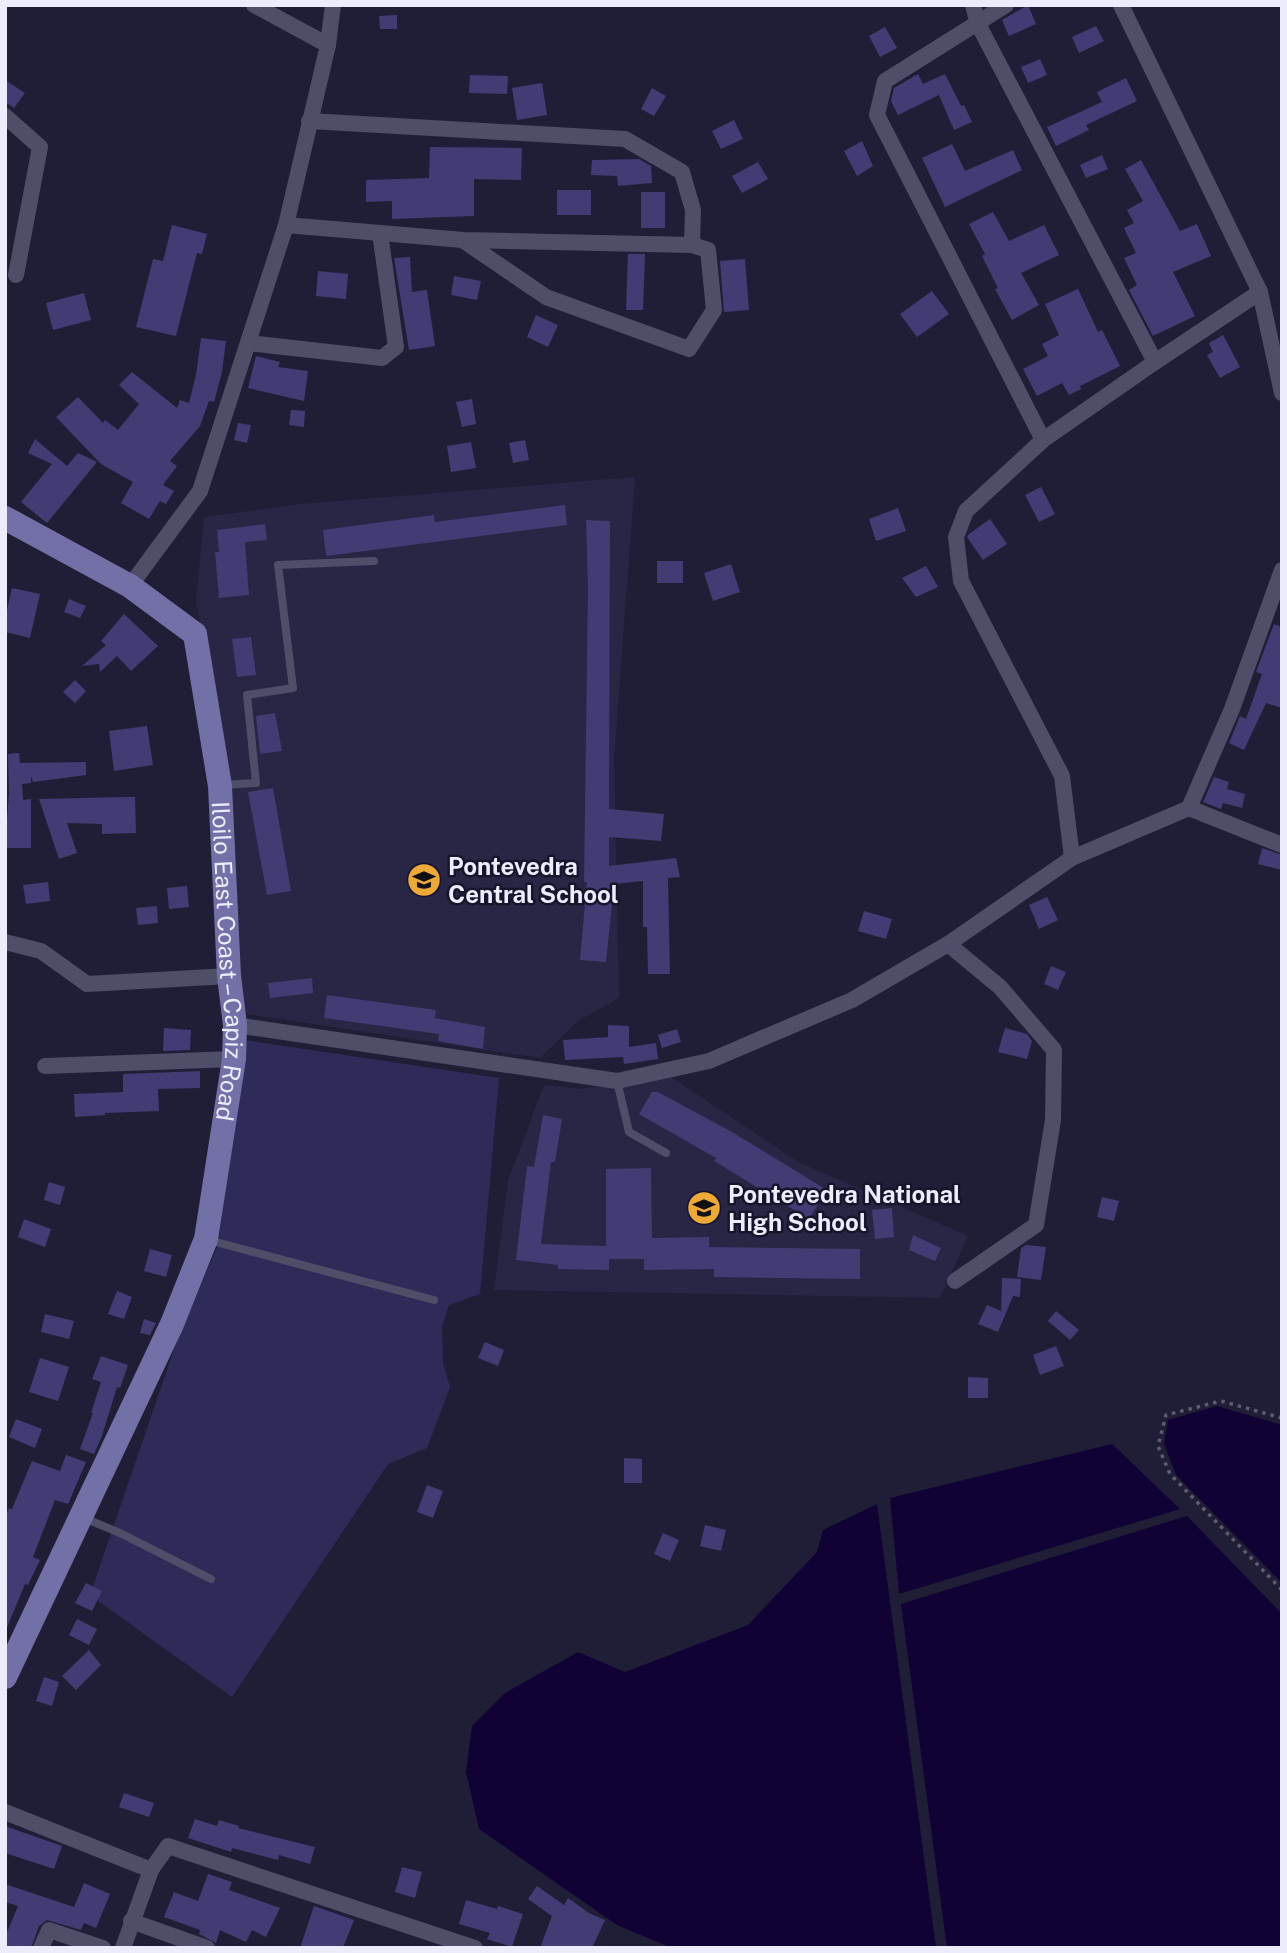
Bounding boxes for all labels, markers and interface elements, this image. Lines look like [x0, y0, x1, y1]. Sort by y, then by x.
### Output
street label: Iloilo East Coast – Capiz Road [207, 801, 249, 1123]
place label: Pontevedra Central School [448, 852, 619, 908]
school or university icon: Pontevedra Central School [405, 861, 443, 899]
place label: Pontevedra National High School [728, 1180, 961, 1236]
school or university icon: Pontevedra National High School [685, 1189, 723, 1227]

